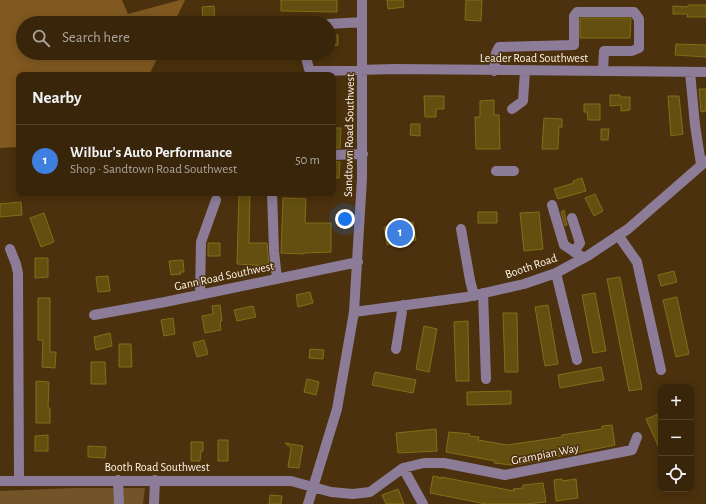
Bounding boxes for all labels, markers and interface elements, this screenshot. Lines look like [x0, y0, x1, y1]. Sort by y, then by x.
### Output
search box [16, 16, 336, 60]
icon: search [30, 27, 52, 49]
text: Search here [62, 30, 130, 45]
street label: Leader Road Southwest [480, 52, 588, 64]
street label: Sandtown Road Southwest [342, 73, 356, 197]
text: Nearby [32, 89, 82, 106]
text: Wilbur's Auto Performance [70, 145, 232, 160]
text: 1 [43, 154, 47, 167]
text: 50 m [295, 154, 320, 167]
text: Shop · Sandtown Road Southwest [70, 163, 237, 176]
your location [335, 209, 355, 229]
pin: 1 [387, 218, 413, 248]
street label: Booth Road [504, 252, 558, 280]
street label: Gann Road Southwest [173, 260, 275, 292]
map controls [658, 384, 694, 492]
button: + [658, 384, 694, 420]
button: − [658, 420, 694, 456]
street label: Grampian Way [510, 442, 580, 467]
button: locate [658, 456, 694, 492]
street label: Booth Road Southwest [104, 461, 210, 473]

